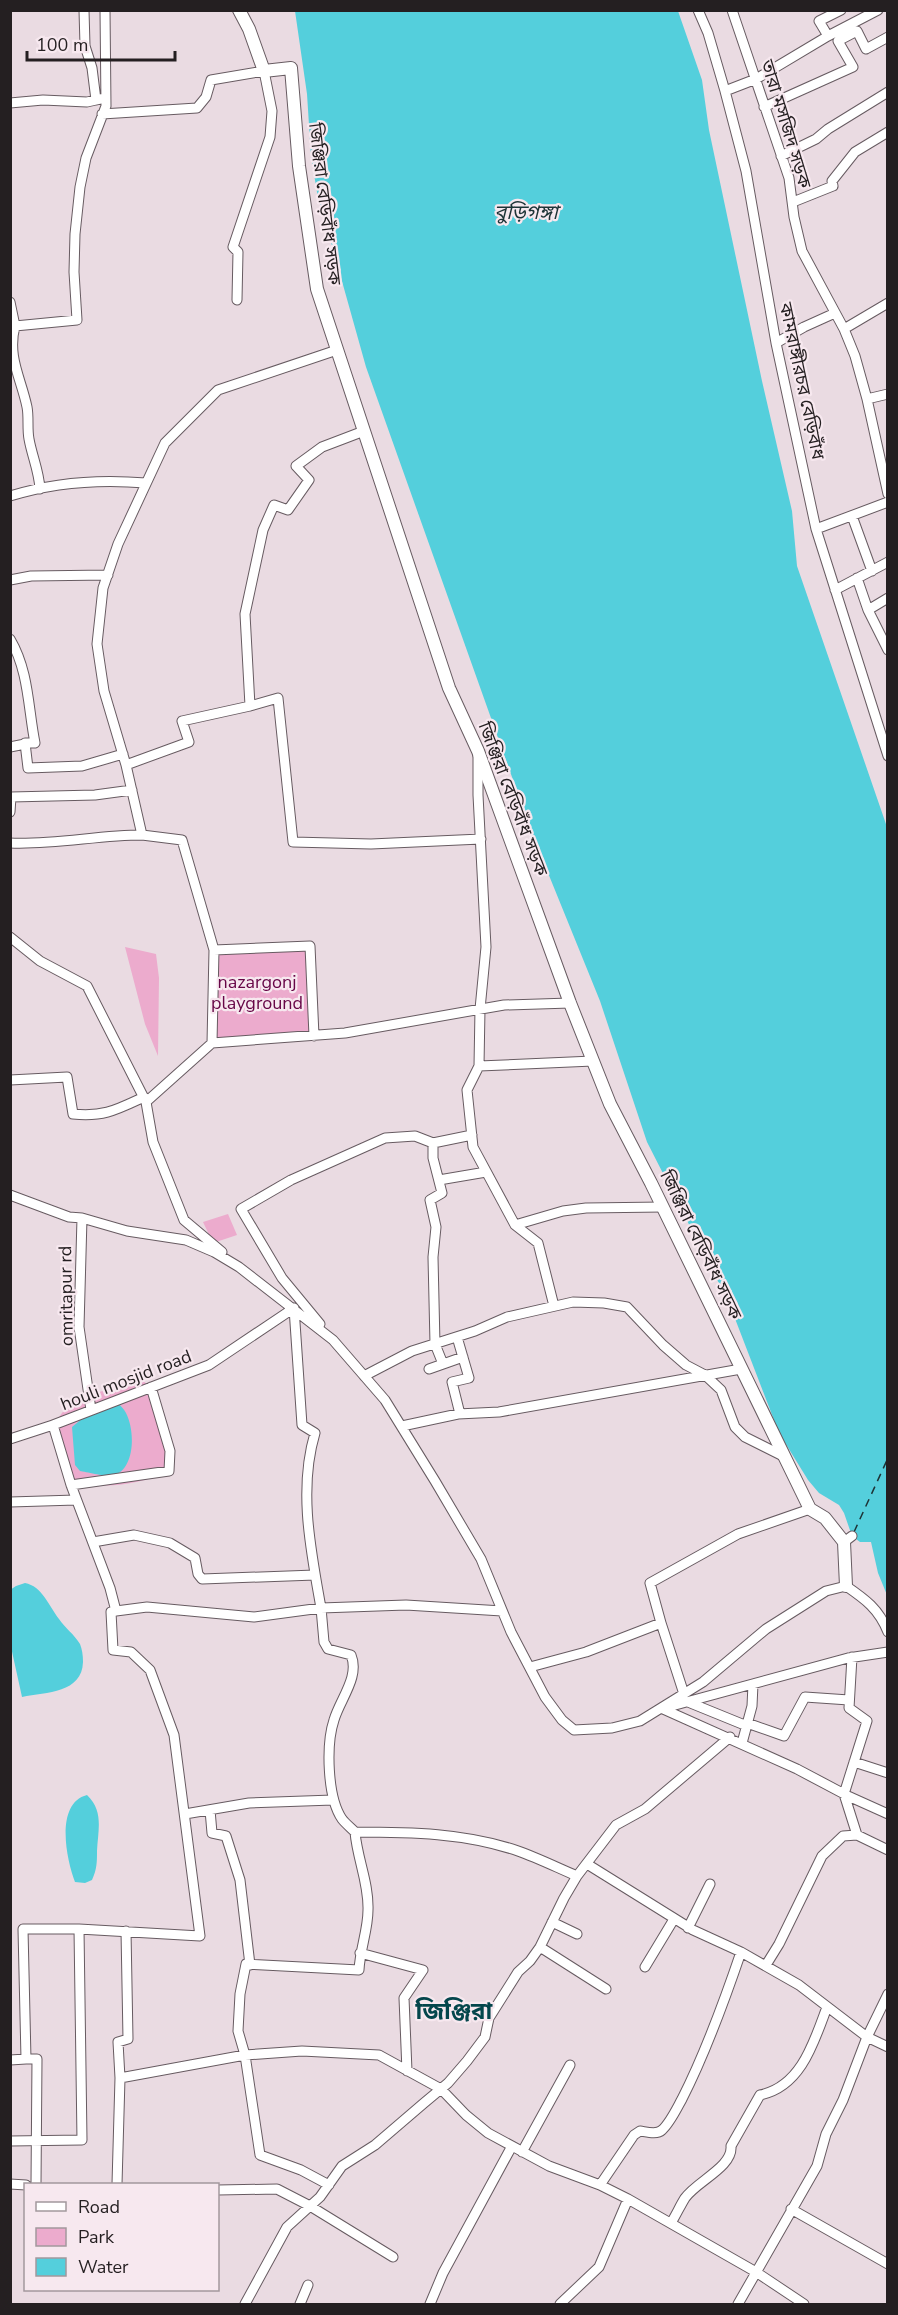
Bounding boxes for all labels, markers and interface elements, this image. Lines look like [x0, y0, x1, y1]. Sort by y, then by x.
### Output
scale bar [27, 24, 176, 62]
text: 100 m [36, 33, 88, 57]
street label: তারা মসজিদ সড়ক [755, 56, 817, 192]
street label: জিঞ্জিরা বেড়িবাঁধ সড়ক [303, 121, 347, 287]
water label: বুড়িগঙ্গা [494, 199, 561, 226]
street label: কামরাঙ্গীরচর বেড়িবাঁধ [773, 299, 830, 462]
street label: জিঞ্জিরা বেড়িবাঁধ সড়ক [472, 718, 554, 880]
park label: nazargonj playground [211, 970, 303, 1015]
street label: জিঞ্জিরা বেড়িবাঁধ সড়ক [654, 1165, 748, 1324]
street label: omritapur rd [53, 1246, 79, 1346]
street label: houli mosjid road [57, 1344, 195, 1416]
district label: জিঞ্জিরা [415, 1995, 494, 2027]
legend [24, 2183, 219, 2291]
text: Road [78, 2195, 120, 2219]
text: Park [78, 2225, 115, 2249]
text: Water [78, 2255, 129, 2279]

